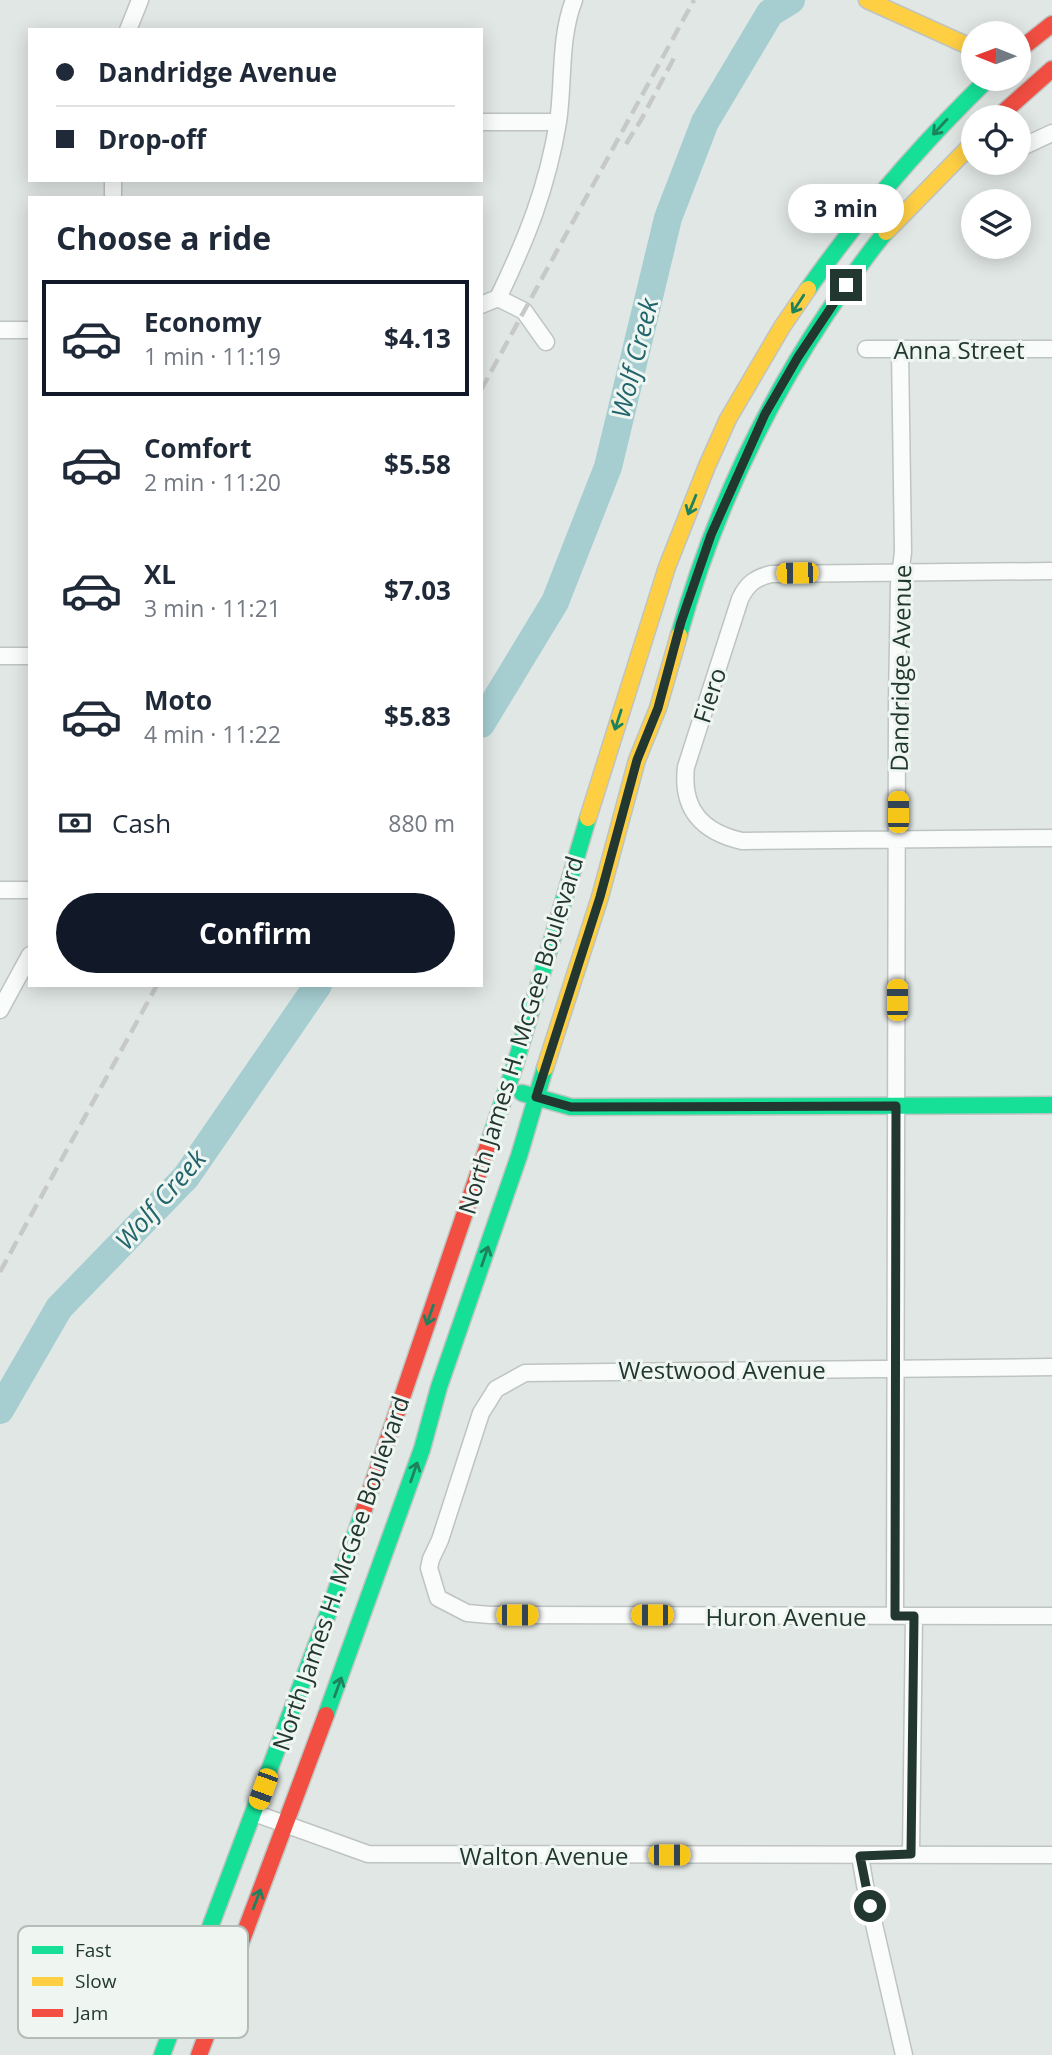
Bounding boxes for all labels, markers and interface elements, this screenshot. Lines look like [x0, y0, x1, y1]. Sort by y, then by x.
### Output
north arrow [961, 21, 1031, 91]
map controls [961, 21, 1031, 259]
text: Dandridge Avenue [98, 54, 337, 90]
button: locate [961, 105, 1031, 175]
one-way arrow [931, 118, 948, 135]
text: Drop-off [98, 121, 206, 157]
callout: 3 min [788, 184, 904, 232]
button: layers [961, 189, 1031, 259]
text: 3 min [814, 192, 878, 224]
text: Choose a ride [56, 216, 271, 259]
route end [830, 269, 862, 301]
water label: Wolf Creek [602, 293, 667, 422]
one-way arrow [790, 294, 805, 313]
text: Economy [144, 304, 262, 340]
icon: car [60, 307, 123, 370]
text: $4.13 [384, 320, 451, 356]
street label: Anna Street [893, 333, 1025, 366]
text: 1 min · 11:19 [144, 340, 281, 372]
text: Comfort [144, 430, 251, 466]
icon: car [60, 433, 123, 496]
text: $5.58 [384, 446, 451, 482]
text: 2 min · 11:20 [144, 466, 281, 498]
one-way arrow [684, 493, 697, 515]
text: XL [144, 556, 176, 592]
icon: car [60, 559, 123, 622]
car [776, 562, 819, 584]
street label: Dandridge Avenue [882, 564, 918, 772]
text: $7.03 [384, 572, 451, 608]
text: 3 min · 11:21 [144, 592, 281, 624]
street label: Fiero [685, 663, 733, 727]
text: Moto [144, 682, 212, 718]
icon: car [60, 685, 123, 748]
text: $5.83 [384, 698, 451, 734]
one-way arrow [611, 708, 624, 730]
text: 4 min · 11:22 [144, 718, 281, 750]
car [888, 791, 909, 833]
icon: cash [56, 804, 94, 842]
text: Cash [112, 805, 171, 841]
text: 880 m [388, 807, 455, 839]
street label: North James H. McGee Boulevard [450, 852, 590, 1218]
button: Confirm [56, 893, 455, 973]
car [887, 979, 908, 1021]
water label: Wolf Creek [106, 1140, 215, 1257]
one-way arrow [480, 1246, 492, 1268]
one-way arrow [423, 1304, 435, 1326]
street label: Westwood Avenue [618, 1353, 826, 1386]
street label: North James H. McGee Boulevard [264, 1391, 416, 1755]
one-way arrow [409, 1462, 421, 1484]
street label: Huron Avenue [705, 1600, 867, 1633]
car [497, 1605, 539, 1626]
car [632, 1605, 674, 1626]
one-way arrow [333, 1676, 345, 1698]
car [246, 1766, 281, 1812]
street label: Walton Avenue [459, 1839, 629, 1872]
car [649, 1845, 691, 1866]
one-way arrow [252, 1889, 265, 1911]
route start [854, 1890, 886, 1922]
legend [18, 1926, 248, 2038]
text: Fast [75, 1937, 111, 1963]
text: Slow [75, 1968, 117, 1994]
text: Jam [73, 2000, 108, 2026]

